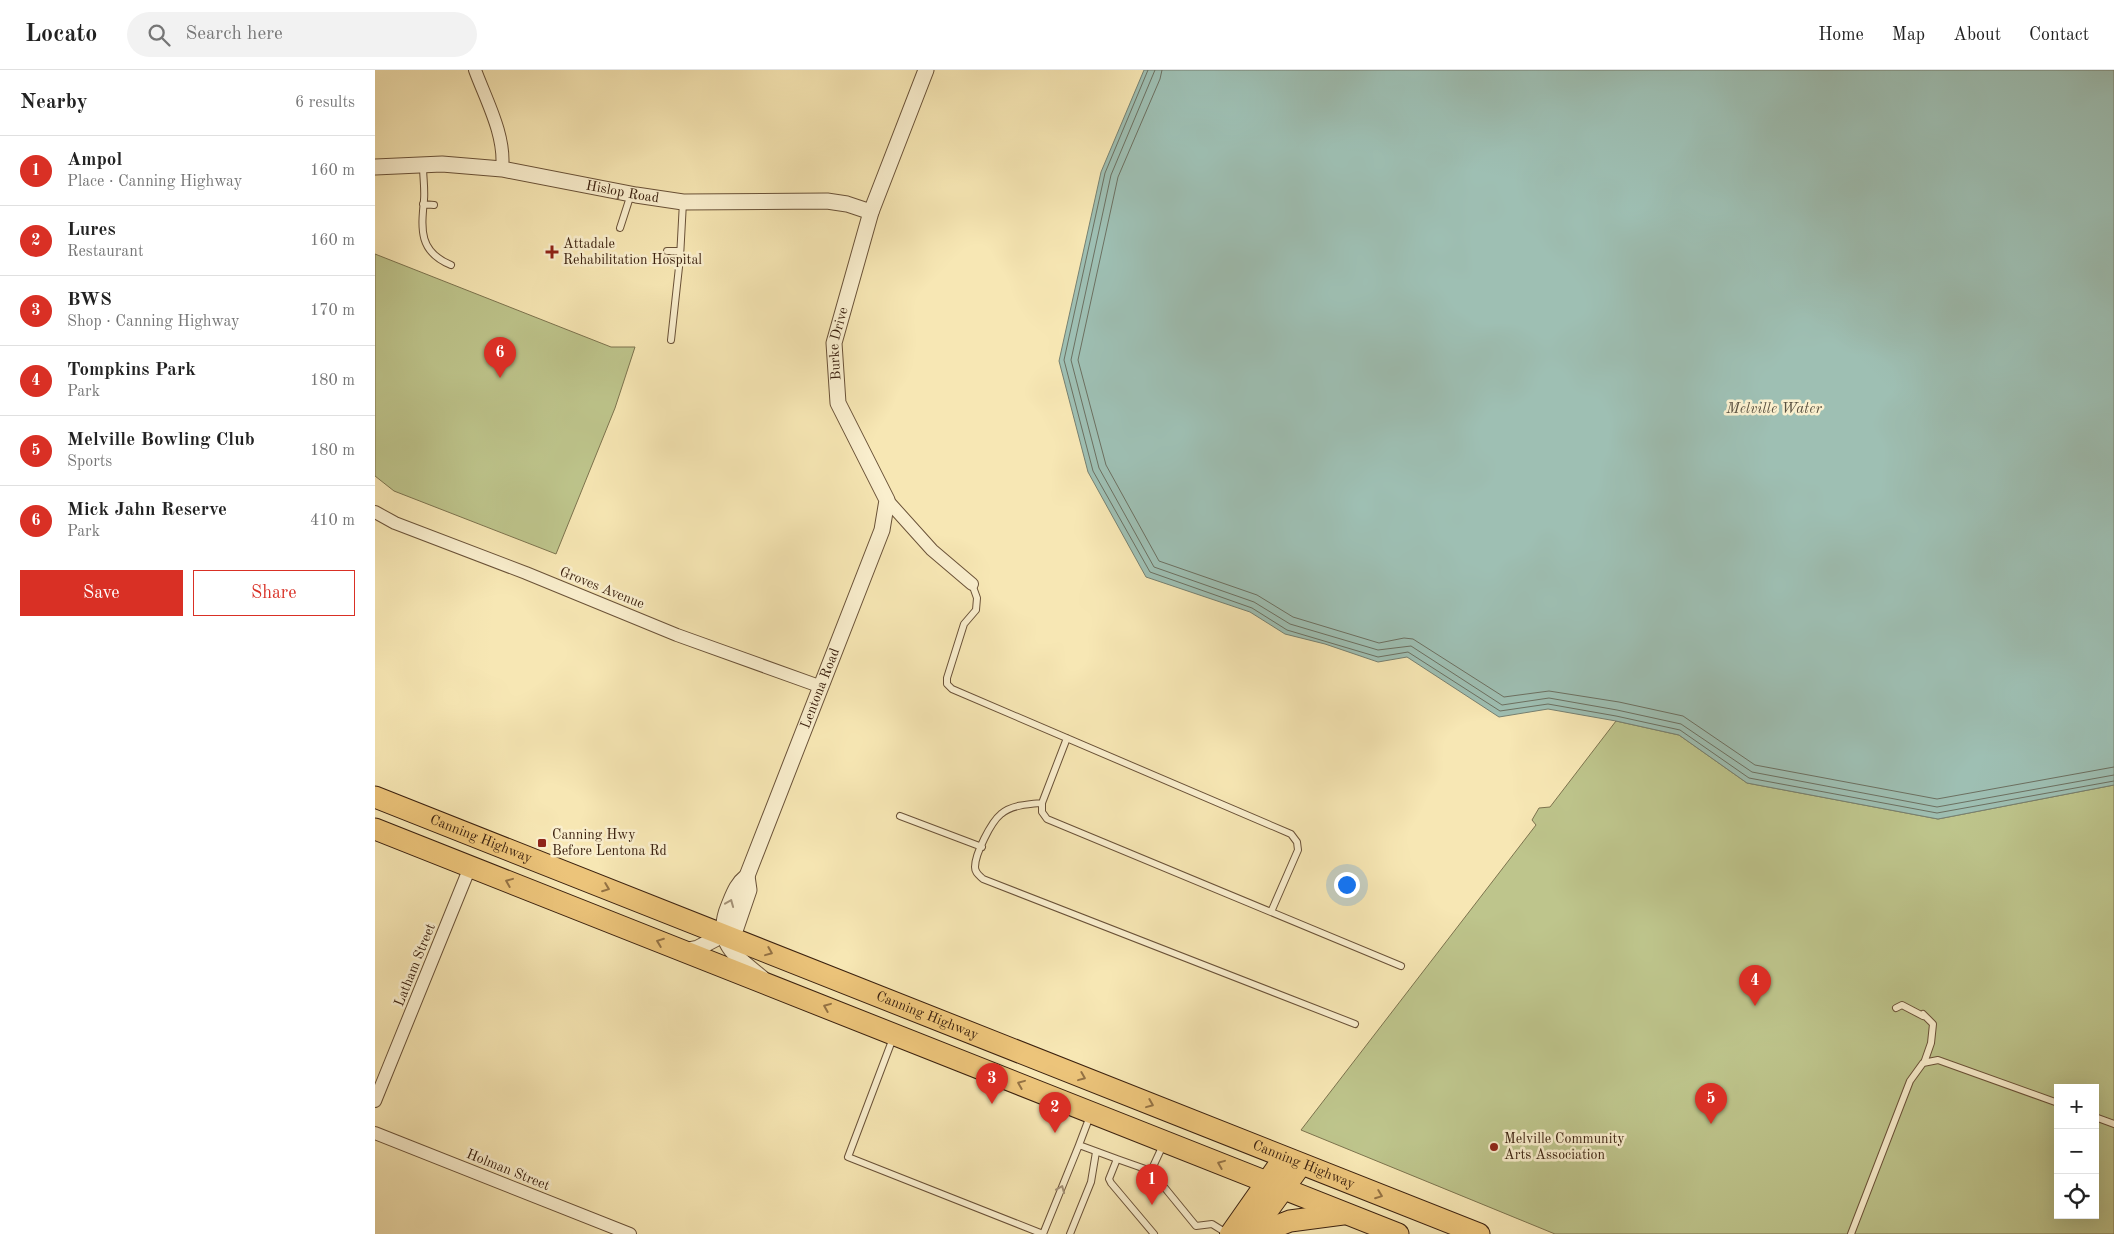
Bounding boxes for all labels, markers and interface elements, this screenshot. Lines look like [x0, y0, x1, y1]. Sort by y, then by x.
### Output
search box [127, 12, 477, 57]
icon: search [145, 21, 173, 49]
text: Locato [25, 23, 97, 47]
text: Search here [185, 25, 283, 44]
text: Home [1818, 26, 1864, 44]
text: Map [1892, 26, 1925, 44]
text: About [1953, 26, 2001, 44]
text: Contact [2029, 26, 2089, 44]
text: Nearby [20, 92, 88, 113]
text: 6 results [295, 95, 355, 111]
text: Ampol [67, 151, 122, 170]
text: 1 [31, 163, 41, 179]
text: 160 m [310, 163, 355, 179]
text: Place · Canning Highway [67, 174, 242, 190]
street label: Hislop Road [585, 178, 660, 205]
text: Lures [67, 221, 116, 240]
text: 2 [31, 233, 41, 249]
text: 160 m [310, 233, 355, 249]
place label: Attadale Rehabilitation Hospital [563, 237, 702, 267]
text: Restaurant [67, 244, 144, 260]
marker: Attadale Rehabilitation Hospital [545, 245, 559, 259]
text: BWS [67, 291, 112, 310]
text: 3 [31, 303, 41, 319]
text: 170 m [310, 303, 355, 319]
street label: Burke Drive [827, 306, 851, 381]
text: Shop · Canning Highway [67, 314, 240, 330]
pin: 6 [484, 337, 516, 378]
text: Tompkins Park [67, 361, 196, 380]
text: 4 [31, 373, 41, 389]
text: 180 m [310, 373, 355, 389]
text: Park [67, 384, 100, 400]
water label: Melville Water [1725, 402, 1822, 417]
text: Melville Bowling Club [67, 431, 255, 450]
text: 5 [31, 443, 41, 459]
text: 180 m [310, 443, 355, 459]
text: Sports [67, 454, 112, 470]
text: Mick Jahn Reserve [67, 501, 227, 520]
text: 6 [31, 513, 41, 529]
text: 410 m [310, 513, 355, 529]
text: Park [67, 524, 100, 540]
street label: Groves Avenue [558, 565, 646, 611]
button: Save [20, 570, 183, 616]
button: Share [193, 570, 355, 616]
street label: Lentona Road [798, 646, 842, 730]
street label: Canning Highway [428, 812, 535, 866]
place label: Canning Hwy Before Lentona Rd [552, 828, 667, 858]
marker: Canning Hwy Before Lentona Rd [536, 837, 548, 849]
your location [1334, 872, 1360, 898]
one-way arrow [505, 878, 514, 888]
one-way arrow [601, 882, 610, 893]
one-way arrow [723, 899, 734, 908]
street label: Latham Street [392, 922, 438, 1008]
one-way arrow [656, 937, 665, 948]
one-way arrow [764, 947, 772, 957]
pin: 4 [1739, 965, 1771, 1006]
street label: Canning Highway [874, 989, 981, 1042]
one-way arrow [823, 1003, 832, 1014]
pin: 3 [976, 1063, 1008, 1104]
one-way arrow [1077, 1071, 1086, 1081]
one-way arrow [1017, 1080, 1026, 1091]
pin: 5 [1695, 1083, 1727, 1124]
map controls [2054, 1084, 2099, 1219]
button: + [2054, 1084, 2099, 1129]
pin: 2 [1039, 1092, 1071, 1133]
one-way arrow [1145, 1098, 1154, 1108]
button: − [2054, 1129, 2099, 1174]
place label: Melville Community Arts Association [1504, 1132, 1625, 1162]
street label: Canning Highway [1251, 1138, 1358, 1191]
marker: Melville Community Arts Association [1488, 1141, 1500, 1153]
street label: Holman Street [464, 1147, 552, 1193]
one-way arrow [1217, 1160, 1226, 1170]
pin: 1 [1136, 1164, 1168, 1205]
button: locate [2054, 1174, 2099, 1219]
one-way arrow [1055, 1186, 1065, 1194]
one-way arrow [1375, 1189, 1383, 1199]

